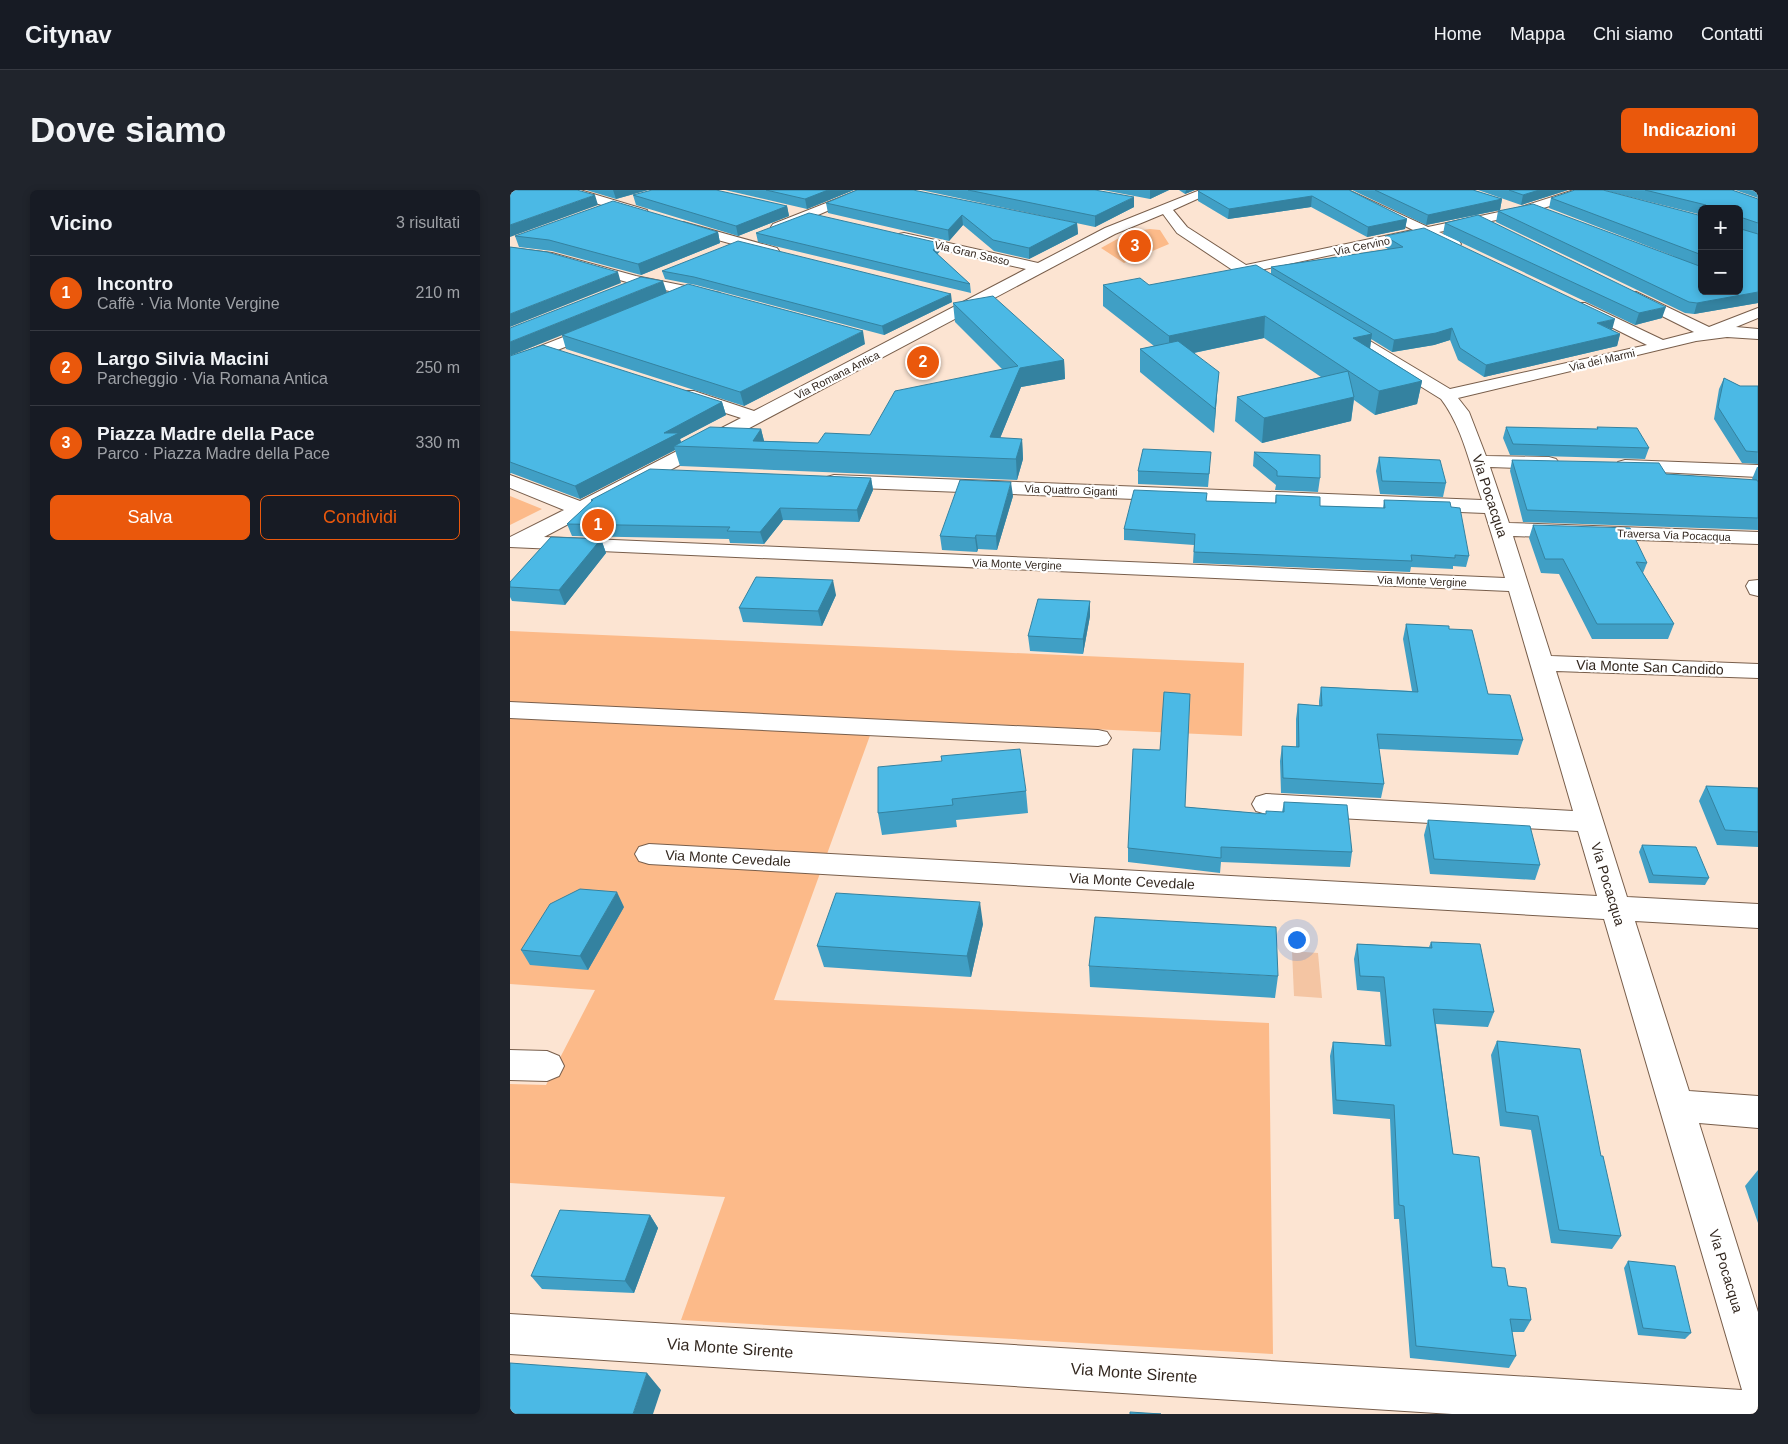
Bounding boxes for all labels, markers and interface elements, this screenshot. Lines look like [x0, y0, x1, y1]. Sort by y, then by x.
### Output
text: Citynav [25, 21, 112, 48]
text: Home [1434, 24, 1482, 44]
text: Mappa [1510, 24, 1565, 44]
text: Chi siamo [1593, 24, 1673, 44]
text: Contatti [1701, 24, 1763, 44]
button: Indicazioni [1621, 108, 1758, 153]
text: Dove siamo [30, 110, 226, 149]
map controls [1698, 205, 1743, 295]
button: + [1698, 205, 1743, 250]
text: Vicino [50, 211, 113, 234]
text: 3 risultati [396, 214, 460, 231]
pin: 3 [1119, 227, 1151, 265]
street label: Via Cervino [1333, 234, 1391, 258]
street label: Via Gran Sasso [933, 239, 1011, 267]
button: − [1698, 250, 1743, 295]
text: Incontro [97, 273, 173, 294]
text: 1 [62, 284, 70, 301]
text: 210 m [416, 284, 460, 301]
text: Caffè · Via Monte Vergine [97, 295, 280, 312]
pin: 2 [907, 343, 939, 381]
street label: Via dei Marmi [1568, 347, 1636, 373]
text: Largo Silvia Macini [97, 348, 269, 369]
street label: Via Romana Antica [793, 348, 882, 402]
text: 2 [62, 359, 70, 376]
text: 250 m [416, 359, 460, 376]
text: Parcheggio · Via Romana Antica [97, 370, 328, 387]
text: Piazza Madre della Pace [97, 423, 315, 444]
text: 3 [62, 434, 70, 451]
text: 330 m [416, 434, 460, 451]
text: Parco · Piazza Madre della Pace [97, 445, 330, 462]
street label: Via Pocacqua [1469, 453, 1511, 540]
street label: Via Quattro Giganti [1024, 482, 1118, 498]
button: Salva [50, 495, 250, 540]
button: Condividi [260, 495, 460, 540]
pin: 1 [582, 506, 614, 544]
street label: Traversa Via Pocacqua [1617, 527, 1732, 543]
street label: Via Monte Vergine [972, 556, 1062, 572]
street label: Via Monte Vergine [1377, 573, 1467, 589]
street label: Via Monte San Candido [1576, 656, 1724, 678]
street label: Via Pocacqua [1588, 840, 1628, 928]
street label: Via Monte Cevedale [665, 847, 791, 869]
street label: Via Monte Cevedale [1069, 870, 1195, 892]
your location [1284, 927, 1310, 953]
street label: Via Pocacqua [1706, 1227, 1746, 1315]
street label: Via Monte Sirente [666, 1335, 794, 1361]
street label: Via Monte Sirente [1070, 1360, 1198, 1386]

